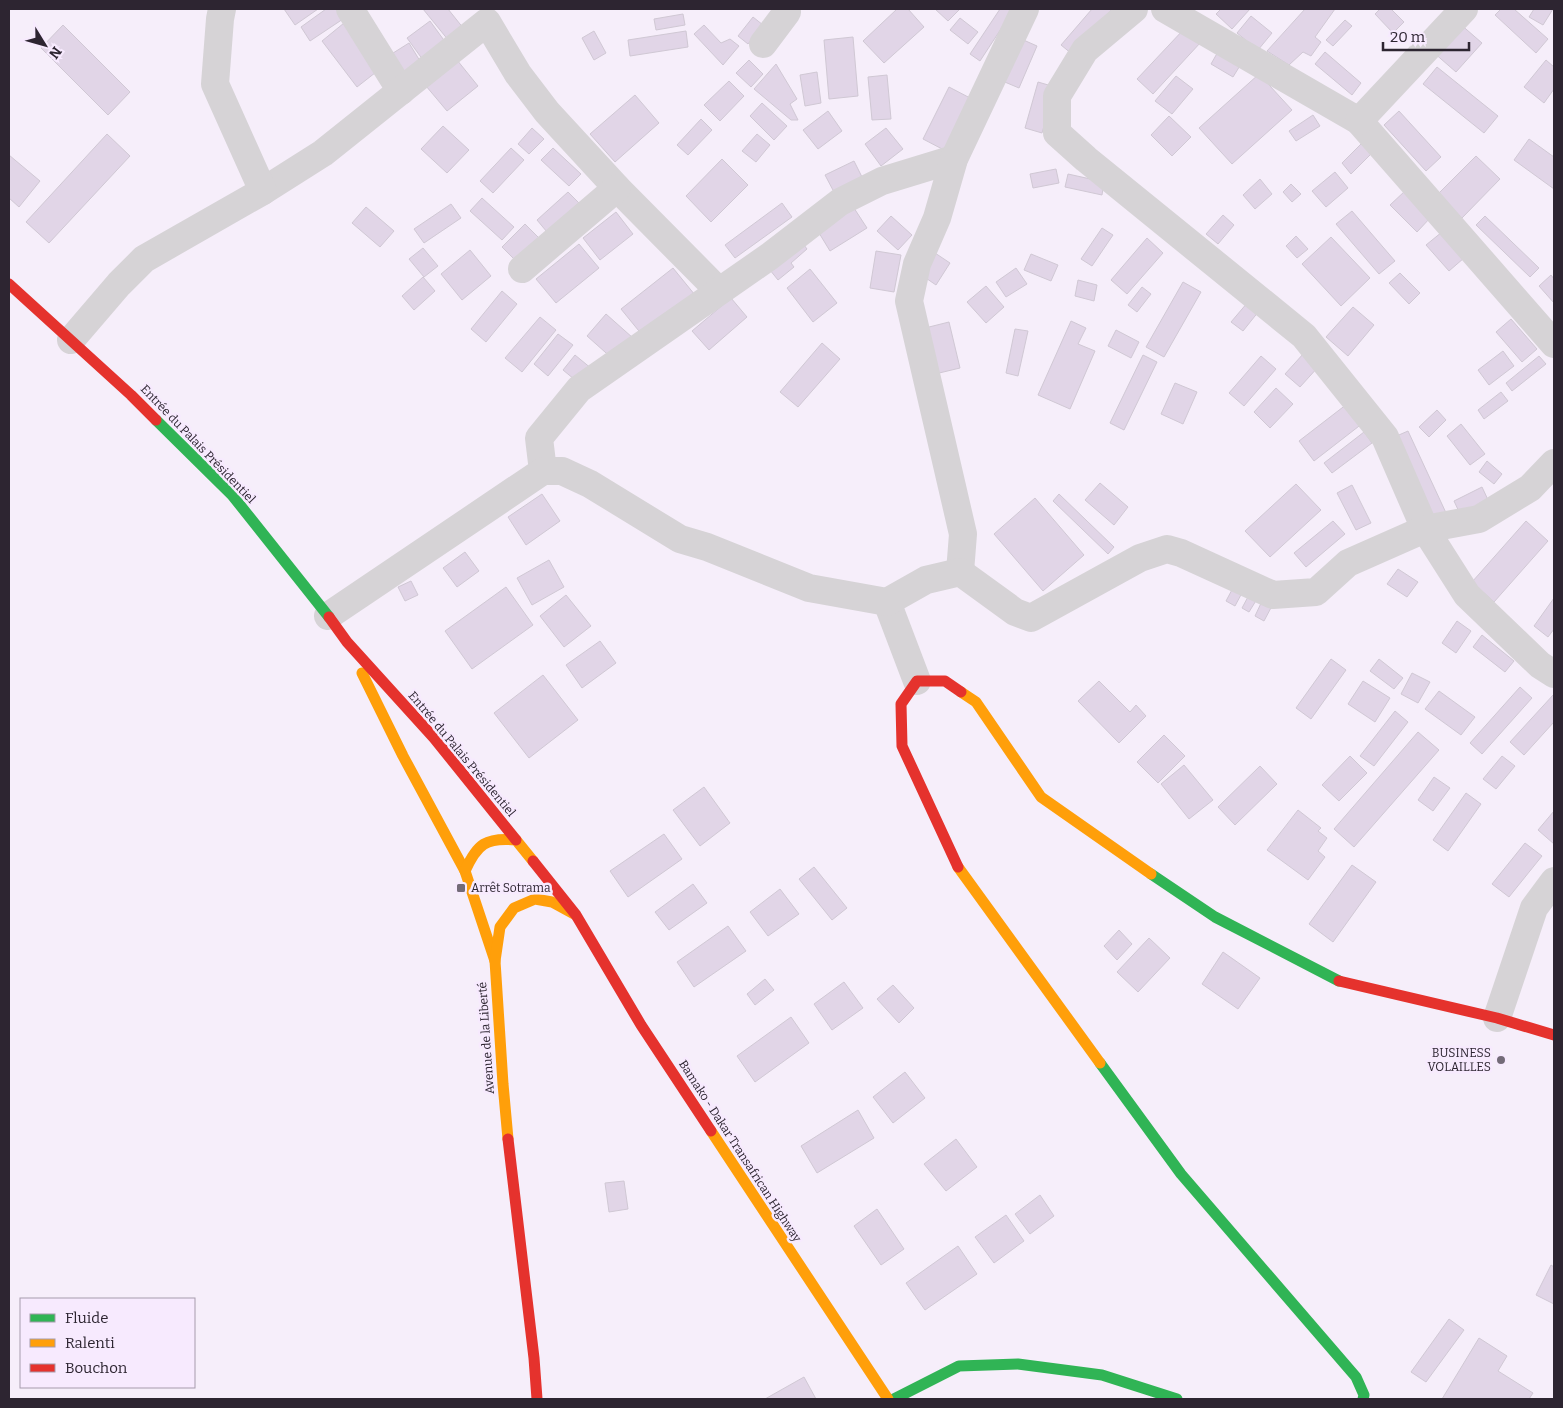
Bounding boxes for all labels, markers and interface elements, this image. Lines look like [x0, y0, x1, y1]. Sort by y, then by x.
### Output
north arrow [20, 20, 70, 70]
scale bar [1383, 20, 1469, 52]
text: 20 m [1390, 28, 1426, 46]
text: N [45, 43, 65, 62]
street label: Entrée du Palais Présidentiel [138, 382, 259, 506]
street label: Entrée du Palais Présidentiel [406, 689, 519, 820]
place label: Arrêt Sotrama [471, 881, 551, 895]
marker: Arrêt Sotrama [455, 882, 467, 894]
street label: Avenue de la Liberté [475, 981, 497, 1095]
place label: BUSINESS VOLAILLES [1428, 1046, 1491, 1074]
marker: BUSINESS VOLAILLES [1495, 1054, 1507, 1066]
street label: Bamako - Dakar Transafrican Highway [676, 1058, 804, 1245]
legend [20, 1298, 195, 1388]
text: Fluide [65, 1309, 108, 1327]
text: Ralenti [65, 1334, 115, 1352]
text: Bouchon [65, 1359, 128, 1377]

